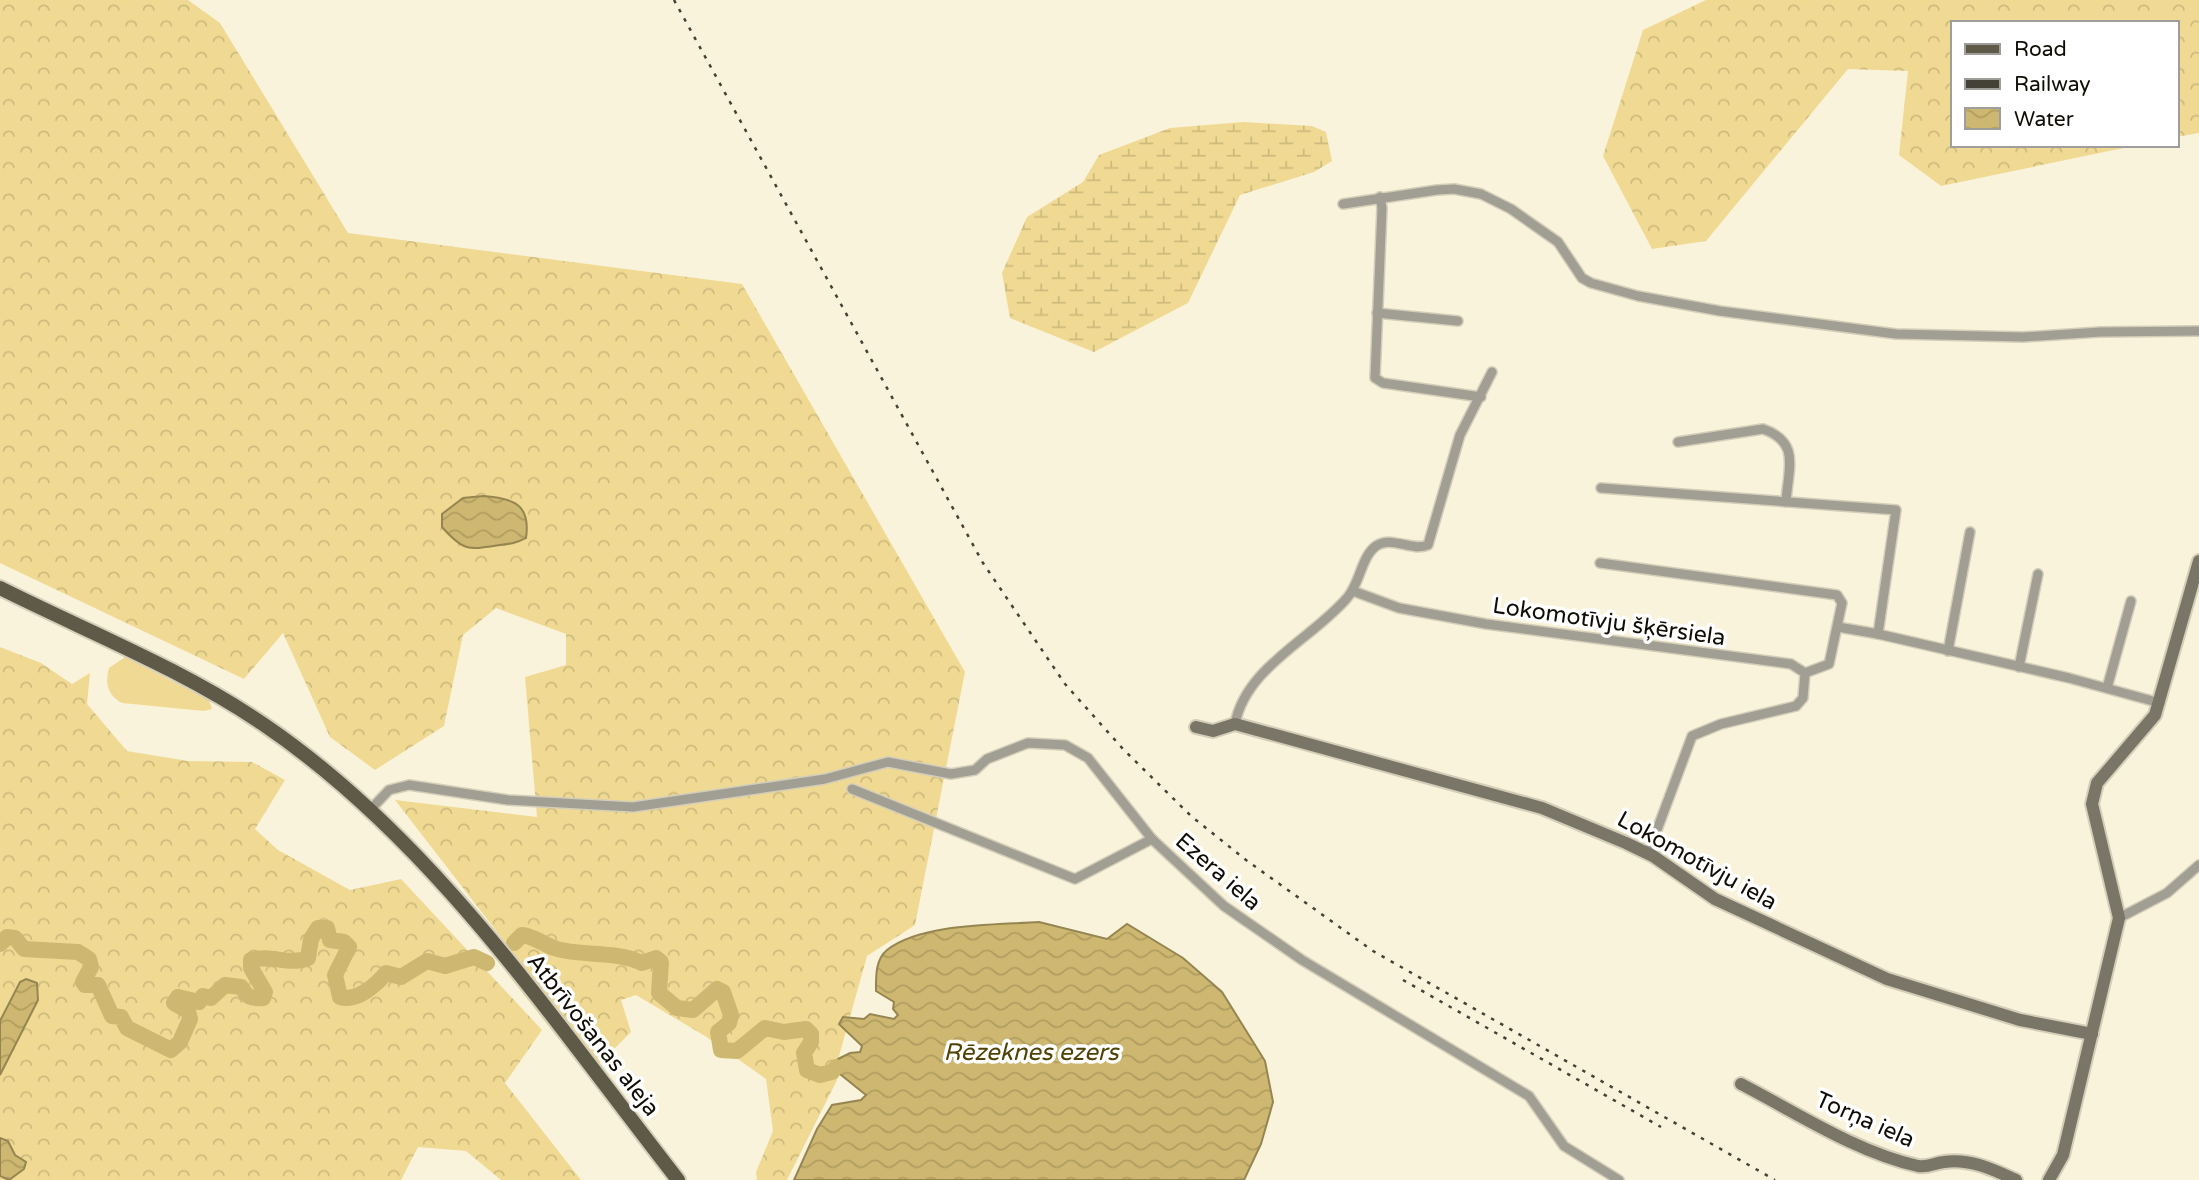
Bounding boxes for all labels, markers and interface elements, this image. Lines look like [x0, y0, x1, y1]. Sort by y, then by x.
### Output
legend [1951, 21, 2178, 147]
text: Road [2014, 37, 2067, 62]
text: Railway [2014, 72, 2091, 97]
text: Water [2014, 107, 2074, 132]
street label: Lokomotīvju šķērsiela [1491, 592, 1727, 652]
street label: Lokomotīvju iela [1612, 805, 1782, 917]
street label: Ezera iela [1169, 827, 1267, 917]
street label: Atbrīvošanas aleja [521, 948, 665, 1122]
water label: Rēzeknes ezers [943, 1038, 1120, 1067]
street label: Torņa iela [1811, 1086, 1919, 1154]

